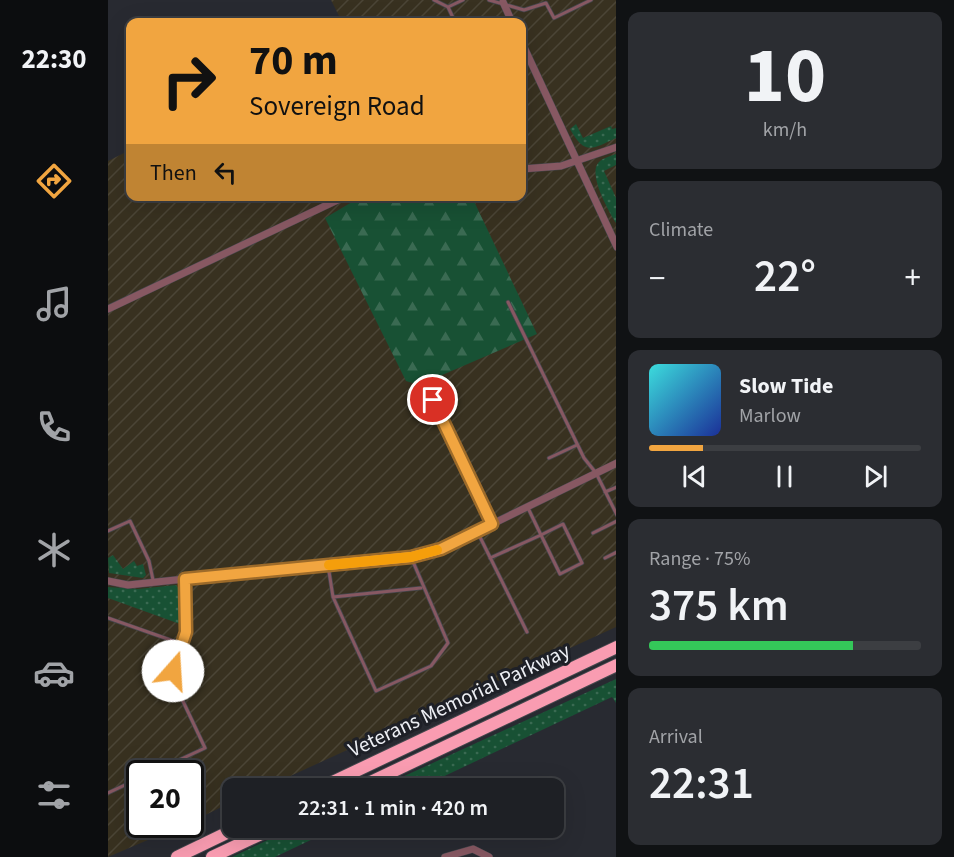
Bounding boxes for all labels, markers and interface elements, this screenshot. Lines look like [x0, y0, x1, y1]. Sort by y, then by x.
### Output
text: 10 [744, 21, 826, 132]
text: 70 m [249, 31, 338, 91]
text: 22:30 [21, 40, 87, 79]
icon: right [150, 42, 228, 120]
text: Sovereign Road [249, 87, 425, 126]
text: km/h [763, 116, 807, 144]
icon: left [209, 156, 242, 189]
text: Then [150, 157, 197, 189]
icon: directions [33, 160, 75, 202]
text: Climate [649, 216, 713, 244]
text: 22° [754, 245, 816, 309]
text: − [649, 255, 665, 302]
text: + [905, 255, 921, 302]
icon: music [33, 283, 75, 325]
text: Slow Tide [739, 370, 833, 402]
pin [407, 374, 458, 425]
icon: arrive [416, 383, 449, 416]
text: Marlow [739, 402, 801, 430]
icon: phone [33, 406, 75, 448]
icon: previous [678, 460, 711, 493]
icon: pause [768, 460, 801, 493]
icon: next [859, 460, 892, 493]
icon: climate [33, 529, 75, 571]
text: Range · 75% [649, 545, 750, 573]
text: 375 km [649, 574, 789, 638]
street label: Veterans Memorial Parkway [343, 635, 575, 765]
position arrow [141, 639, 205, 703]
icon: car [33, 652, 75, 694]
text: Arrival [649, 723, 703, 751]
text: 22:31 [649, 752, 754, 816]
speed limit sign: 20 [126, 760, 204, 838]
icon: filters [33, 774, 75, 816]
text: 22:31 · 1 min · 420 m [298, 792, 488, 824]

